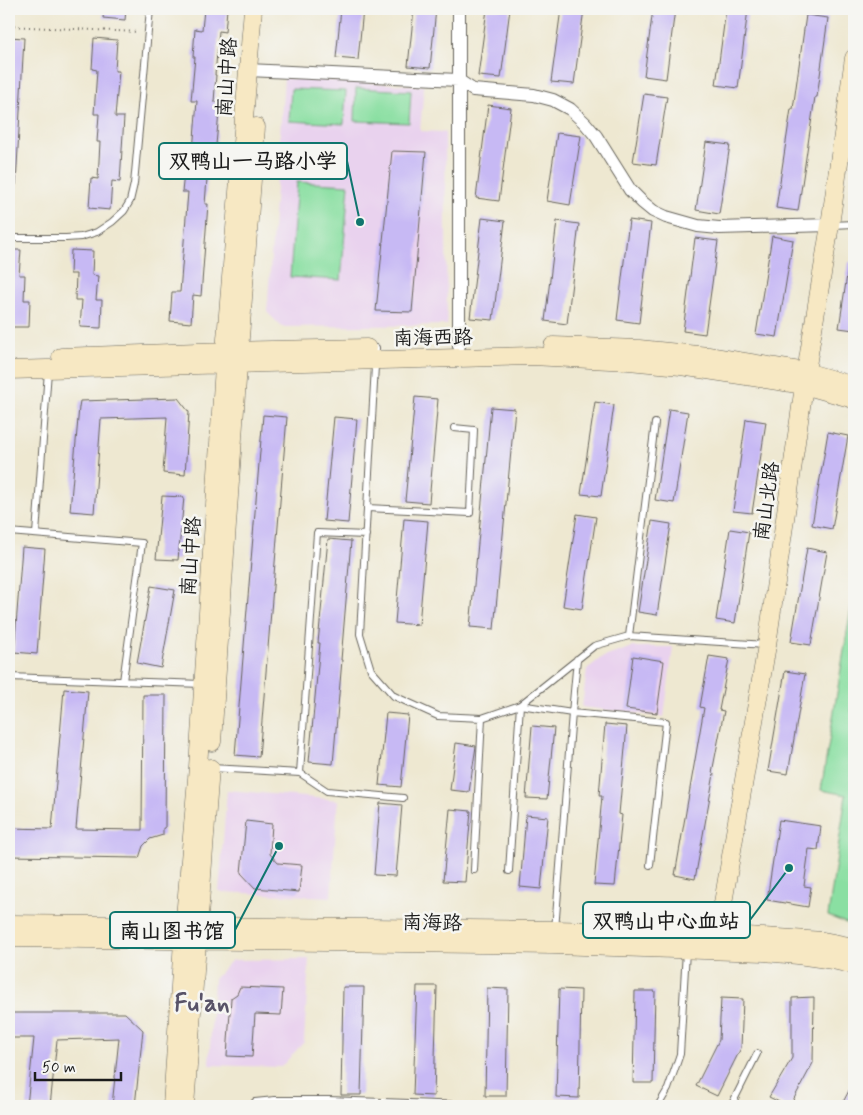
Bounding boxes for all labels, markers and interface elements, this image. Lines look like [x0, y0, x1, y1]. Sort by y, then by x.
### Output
street label: 南山中路 [211, 35, 244, 118]
callout: 双鸭山一马路小学 [159, 143, 347, 179]
text: 双鸭山一马路小学 [169, 148, 337, 176]
street label: 南海西路 [393, 324, 474, 353]
street label: 南山北路 [749, 459, 787, 543]
street label: 南山中路 [175, 514, 208, 597]
callout: 双鸭山中心血站 [583, 902, 750, 938]
text: 双鸭山中心血站 [593, 908, 740, 936]
street label: 南海路 [402, 909, 463, 938]
callout: 南山图书馆 [110, 912, 235, 948]
text: 南山图书馆 [120, 918, 225, 946]
district label: Fu'an [174, 988, 230, 1021]
scale bar [35, 1050, 121, 1082]
text: 50 m [42, 1058, 76, 1078]

